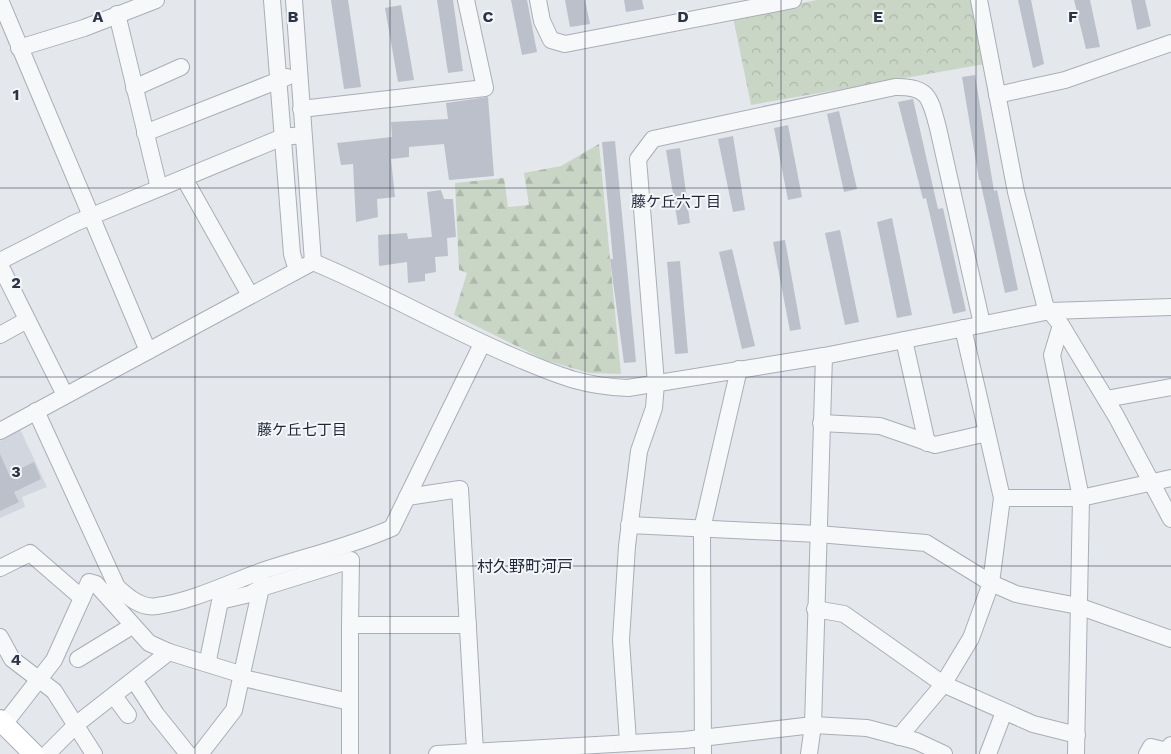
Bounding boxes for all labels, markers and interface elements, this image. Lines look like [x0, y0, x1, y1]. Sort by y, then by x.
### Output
text: A [93, 7, 104, 26]
text: B [288, 7, 299, 26]
text: C [483, 7, 494, 26]
text: D [677, 7, 689, 26]
text: E [873, 7, 883, 26]
text: F [1068, 7, 1078, 26]
text: 1 [13, 85, 19, 104]
district label: 藤ケ丘六丁目 [631, 193, 721, 211]
text: 2 [11, 273, 21, 292]
district label: 藤ケ丘七丁目 [257, 421, 347, 439]
text: 3 [11, 462, 21, 481]
district label: 村久野町河戸 [477, 557, 573, 576]
text: 4 [11, 650, 21, 669]

